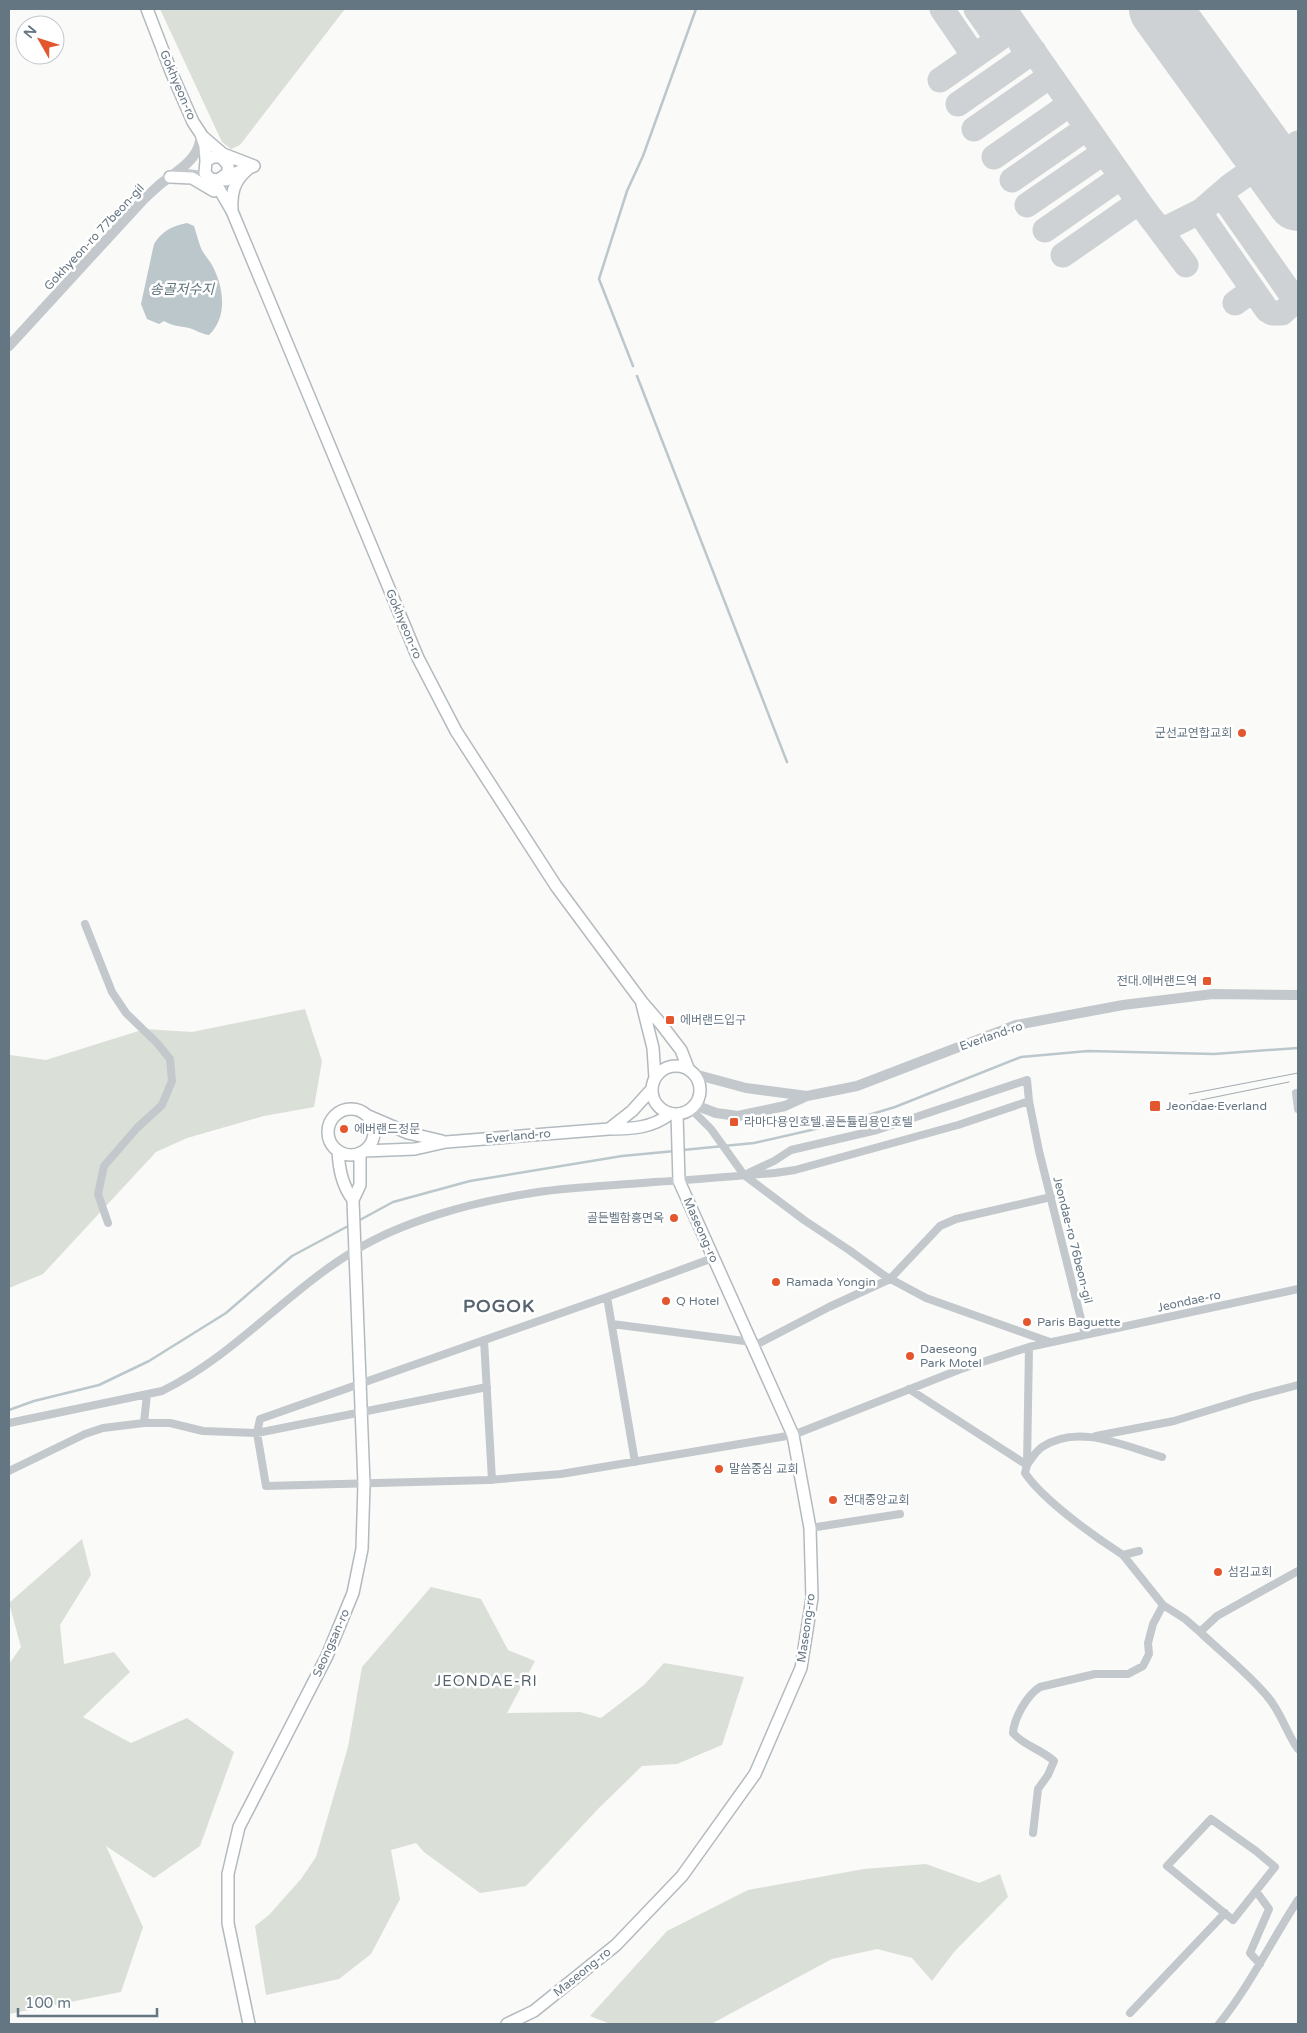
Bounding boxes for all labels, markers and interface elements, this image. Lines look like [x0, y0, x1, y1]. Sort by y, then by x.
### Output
north arrow [15, 15, 65, 65]
text: N [20, 22, 40, 42]
street label: Gokhyeon-ro [157, 48, 199, 122]
street label: Gokhyeon-ro 77beon-gil [41, 181, 147, 293]
water label: 송골저수지 [150, 281, 215, 298]
street label: Gokhyeon-ro [383, 587, 425, 661]
place label: 군선교연합교회 [1155, 726, 1232, 740]
marker: 군선교연합교회 [1236, 727, 1248, 739]
place label: 전대.에버랜드역 [1117, 974, 1197, 988]
marker: 전대.에버랜드역 [1201, 975, 1213, 987]
place label: 에버랜드입구 [680, 1013, 746, 1027]
marker: 에버랜드입구 [664, 1014, 676, 1026]
street label: Everland-ro [958, 1019, 1024, 1053]
marker: Jeondae·Everland [1148, 1099, 1162, 1113]
place label: Jeondae·Everland [1166, 1099, 1267, 1113]
place label: 라마다용인호텔.골든튤립용인호텔 [744, 1115, 913, 1129]
marker: 라마다용인호텔.골든튤립용인호텔 [728, 1116, 740, 1128]
place label: 에버랜드정문 [354, 1122, 420, 1136]
marker: 에버랜드정문 [338, 1123, 350, 1135]
street label: Everland-ro [485, 1126, 551, 1146]
street label: Jeondae-ro 76beon-gil [1050, 1175, 1096, 1305]
street label: Maseong-ro [680, 1195, 722, 1265]
place label: 골든벨함흥면옥 [587, 1211, 664, 1225]
marker: 골든벨함흥면옥 [668, 1212, 680, 1224]
place label: Ramada Yongin [786, 1275, 876, 1289]
marker: Ramada Yongin [770, 1276, 782, 1288]
street label: Jeondae-ro [1156, 1287, 1222, 1315]
place label: Q Hotel [676, 1294, 719, 1308]
district label: POGOK [463, 1295, 535, 1317]
marker: Q Hotel [660, 1295, 672, 1307]
place label: Paris Baguette [1037, 1315, 1121, 1329]
marker: Paris Baguette [1021, 1316, 1033, 1328]
place label: Daeseong Park Motel [920, 1342, 982, 1370]
marker: Daeseong Park Motel [904, 1350, 916, 1362]
place label: 말씀중심 교회 [729, 1462, 798, 1476]
marker: 말씀중심 교회 [713, 1463, 725, 1475]
place label: 전대중앙교회 [843, 1493, 909, 1507]
marker: 전대중앙교회 [827, 1494, 839, 1506]
place label: 섬김교회 [1228, 1565, 1272, 1579]
marker: 섬김교회 [1212, 1566, 1224, 1578]
street label: Maseong-ro [794, 1593, 818, 1663]
street label: Seongsan-ro [310, 1607, 352, 1679]
district label: JEONDAE-RI [434, 1672, 538, 1690]
street label: Maseong-ro [551, 1945, 613, 1999]
scale bar [18, 1986, 156, 2018]
text: 100 m [25, 1994, 71, 2012]

